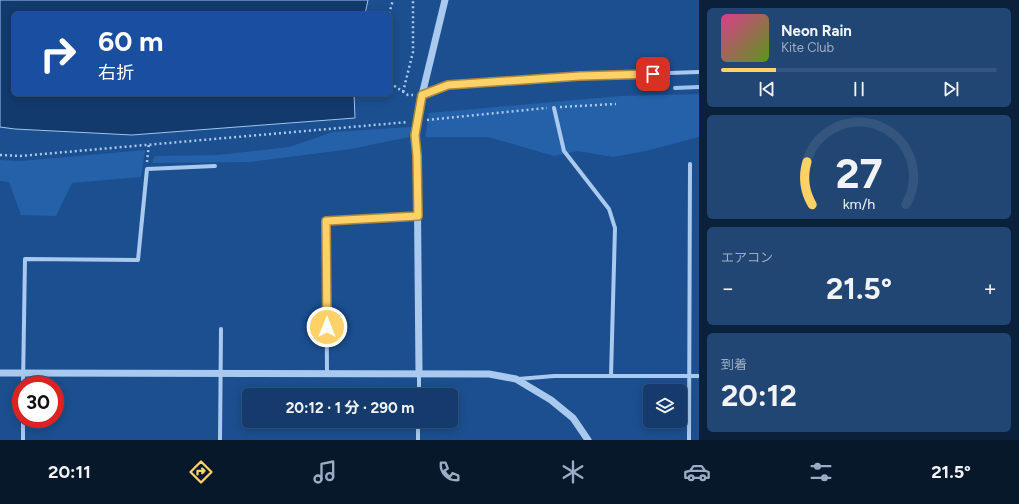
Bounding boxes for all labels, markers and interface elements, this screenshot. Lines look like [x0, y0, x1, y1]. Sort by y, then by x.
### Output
text: Neon Rain [781, 22, 852, 40]
text: 60 m [98, 24, 163, 58]
icon: right [32, 28, 84, 80]
text: Kite Club [781, 40, 834, 55]
pin [636, 57, 670, 91]
text: 右折 [98, 62, 134, 84]
icon: arrive [642, 63, 664, 85]
icon: previous [756, 78, 778, 100]
icon: pause [848, 78, 870, 100]
icon: next [940, 78, 962, 100]
text: 27 [835, 147, 883, 197]
text: km/h [843, 194, 875, 212]
text: エアコン [721, 250, 773, 265]
text: 21.5° [826, 270, 892, 307]
text: − [721, 275, 735, 302]
text: + [983, 275, 997, 302]
position arrow [306, 306, 348, 348]
text: 到着 [721, 357, 747, 372]
speed limit sign: 30 [12, 376, 64, 428]
text: 20:12 [721, 377, 797, 414]
map controls [643, 384, 687, 428]
button: layers [643, 384, 687, 428]
text: 20:12 · 1 分 · 290 m [286, 399, 414, 417]
icon: directions [187, 458, 215, 486]
icon: music [311, 458, 339, 486]
icon: phone [435, 458, 463, 486]
icon: climate [559, 458, 587, 486]
icon: car [683, 458, 711, 486]
icon: filters [807, 458, 835, 486]
text: 20:11 [48, 461, 91, 483]
text: 21.5° [931, 461, 971, 483]

